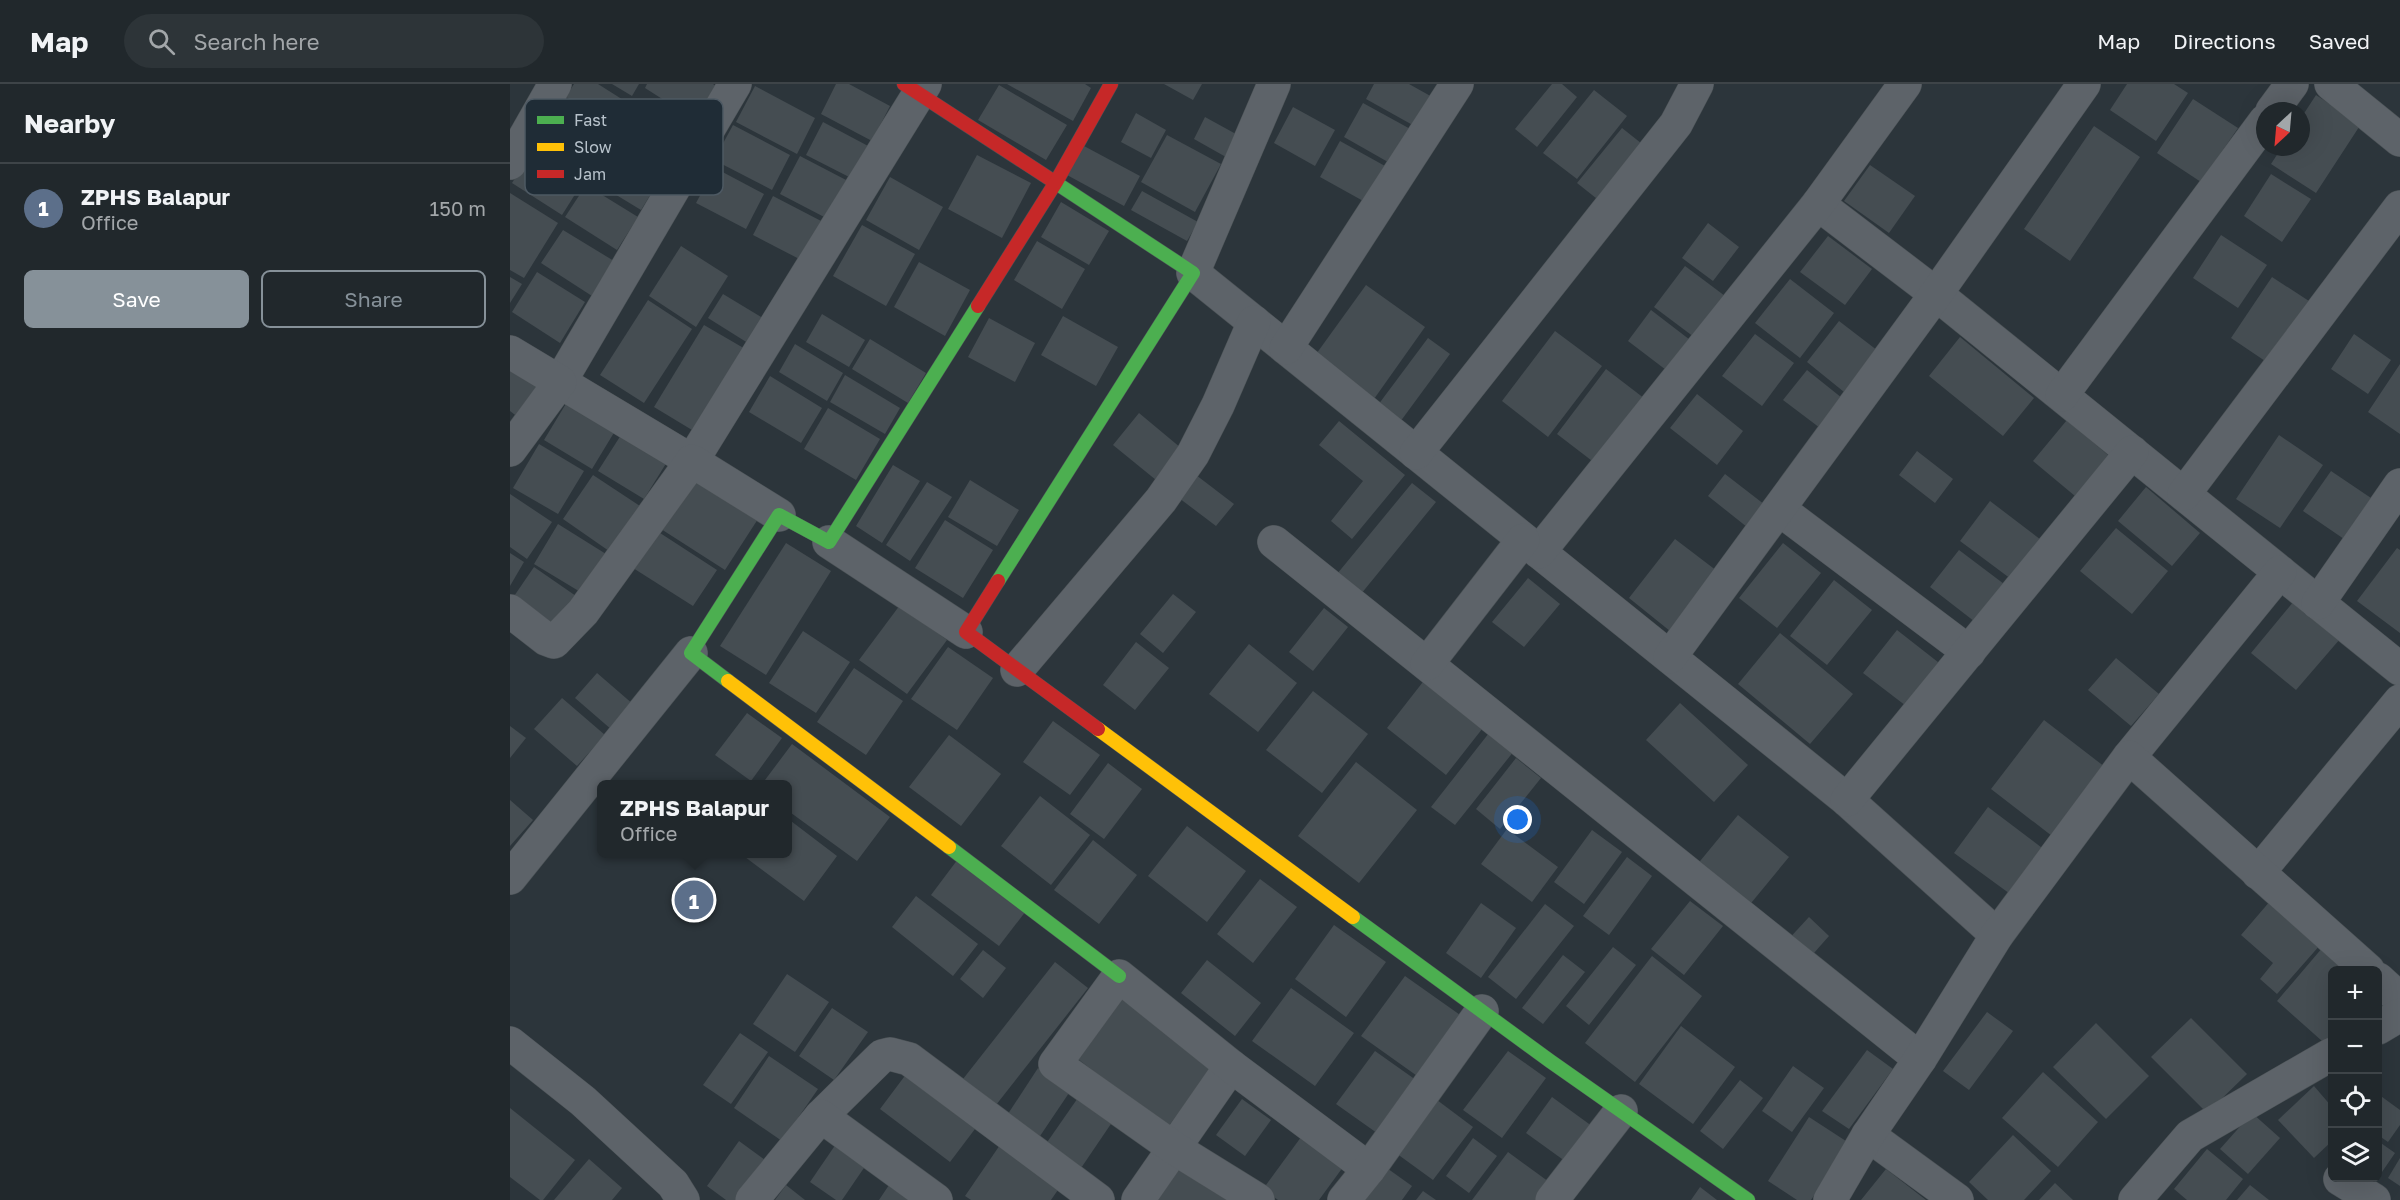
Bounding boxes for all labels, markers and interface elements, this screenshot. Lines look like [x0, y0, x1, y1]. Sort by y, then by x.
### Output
search box [124, 14, 544, 68]
text: Map [30, 25, 88, 58]
icon: search [145, 25, 178, 58]
text: Search here [193, 28, 319, 55]
text: Map [2097, 28, 2140, 54]
text: Directions [2173, 28, 2276, 54]
text: Saved [2309, 28, 2370, 54]
legend [525, 99, 723, 195]
north arrow [2256, 102, 2310, 156]
text: Nearby [24, 108, 115, 139]
text: Fast [574, 110, 607, 130]
text: Slow [574, 137, 612, 157]
text: Jam [574, 164, 606, 184]
text: ZPHS Balapur [81, 183, 230, 210]
text: 1 [38, 196, 49, 220]
text: 150 m [430, 196, 486, 220]
text: Office [81, 210, 138, 234]
button: Save [24, 270, 249, 328]
button: Share [261, 270, 486, 328]
popup [597, 780, 792, 858]
text: ZPHS Balapur [620, 794, 769, 821]
your location [1503, 805, 1532, 834]
text: Office [620, 821, 677, 845]
pin: 1 [674, 878, 714, 922]
map controls [2328, 966, 2382, 1182]
button: + [2328, 966, 2382, 1020]
button: − [2328, 1020, 2382, 1074]
button: locate [2328, 1074, 2382, 1128]
button: layers [2328, 1128, 2382, 1182]

